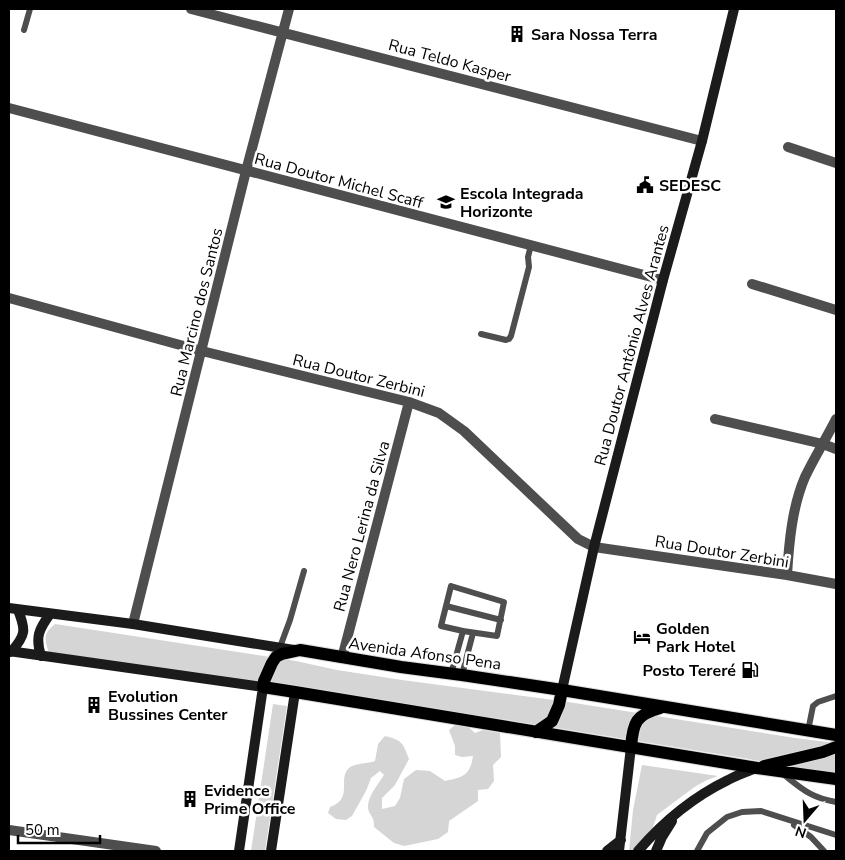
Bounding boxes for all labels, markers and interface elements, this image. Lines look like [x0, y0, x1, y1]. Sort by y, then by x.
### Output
building icon: Sara Nossa Terra [507, 24, 527, 44]
place label: Sara Nossa Terra [531, 24, 658, 46]
street label: Rua Teldo Kasper [386, 34, 514, 88]
street label: Rua Doutor Michel Scaff [252, 148, 426, 214]
public building icon: SEDESC [635, 175, 655, 195]
place label: SEDESC [659, 175, 721, 197]
place label: Escola Integrada Horizonte [460, 183, 584, 223]
school or university icon: Escola Integrada Horizonte [436, 192, 456, 212]
street label: Rua Doutor Antônio Alves Arantes [589, 222, 675, 468]
street label: Rua Marcino dos Santos [165, 226, 229, 399]
street label: Rua Doutor Zerbini [290, 349, 427, 403]
street label: Rua Nero Lerina da Silva [329, 438, 395, 614]
street label: Rua Doutor Zerbini [653, 531, 791, 573]
place label: Golden Park Hotel [656, 618, 735, 658]
hotel icon: Golden Park Hotel [632, 627, 652, 647]
street label: Avenida Afonso Pena [347, 632, 503, 676]
place label: Posto Tereré [642, 660, 736, 682]
fuel station icon: Posto Tereré [740, 660, 760, 680]
place label: Evolution Bussines Center [108, 686, 228, 726]
building icon: Evolution Bussines Center [84, 695, 104, 715]
place label: Evidence Prime Office [204, 780, 296, 820]
building icon: Evidence Prime Office [180, 789, 200, 809]
north arrow [780, 795, 830, 845]
scale bar [18, 812, 100, 844]
text: 50 m [25, 820, 60, 840]
text: N [793, 821, 809, 843]

